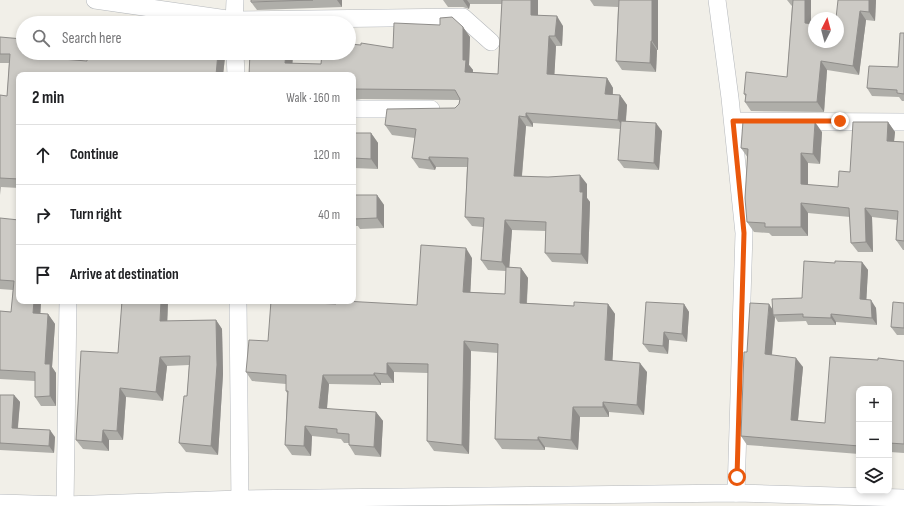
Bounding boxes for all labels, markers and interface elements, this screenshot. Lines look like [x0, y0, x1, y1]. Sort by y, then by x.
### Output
north arrow [808, 12, 844, 48]
search box [16, 16, 356, 60]
icon: search [30, 27, 52, 49]
text: Search here [62, 29, 122, 48]
text: 2 min [32, 88, 64, 108]
text: Walk · 160 m [286, 90, 340, 106]
route end [831, 112, 849, 130]
icon: ahead [32, 144, 54, 166]
text: Continue [70, 145, 119, 164]
text: 120 m [314, 147, 340, 163]
icon: right [32, 204, 54, 226]
text: Turn right [70, 205, 122, 224]
text: 40 m [318, 207, 340, 223]
icon: arrive [32, 264, 54, 286]
text: Arrive at destination [70, 265, 179, 284]
map controls [856, 386, 892, 494]
button: + [856, 386, 892, 422]
button: − [856, 422, 892, 458]
button: layers [856, 458, 892, 494]
route start [728, 468, 746, 486]

